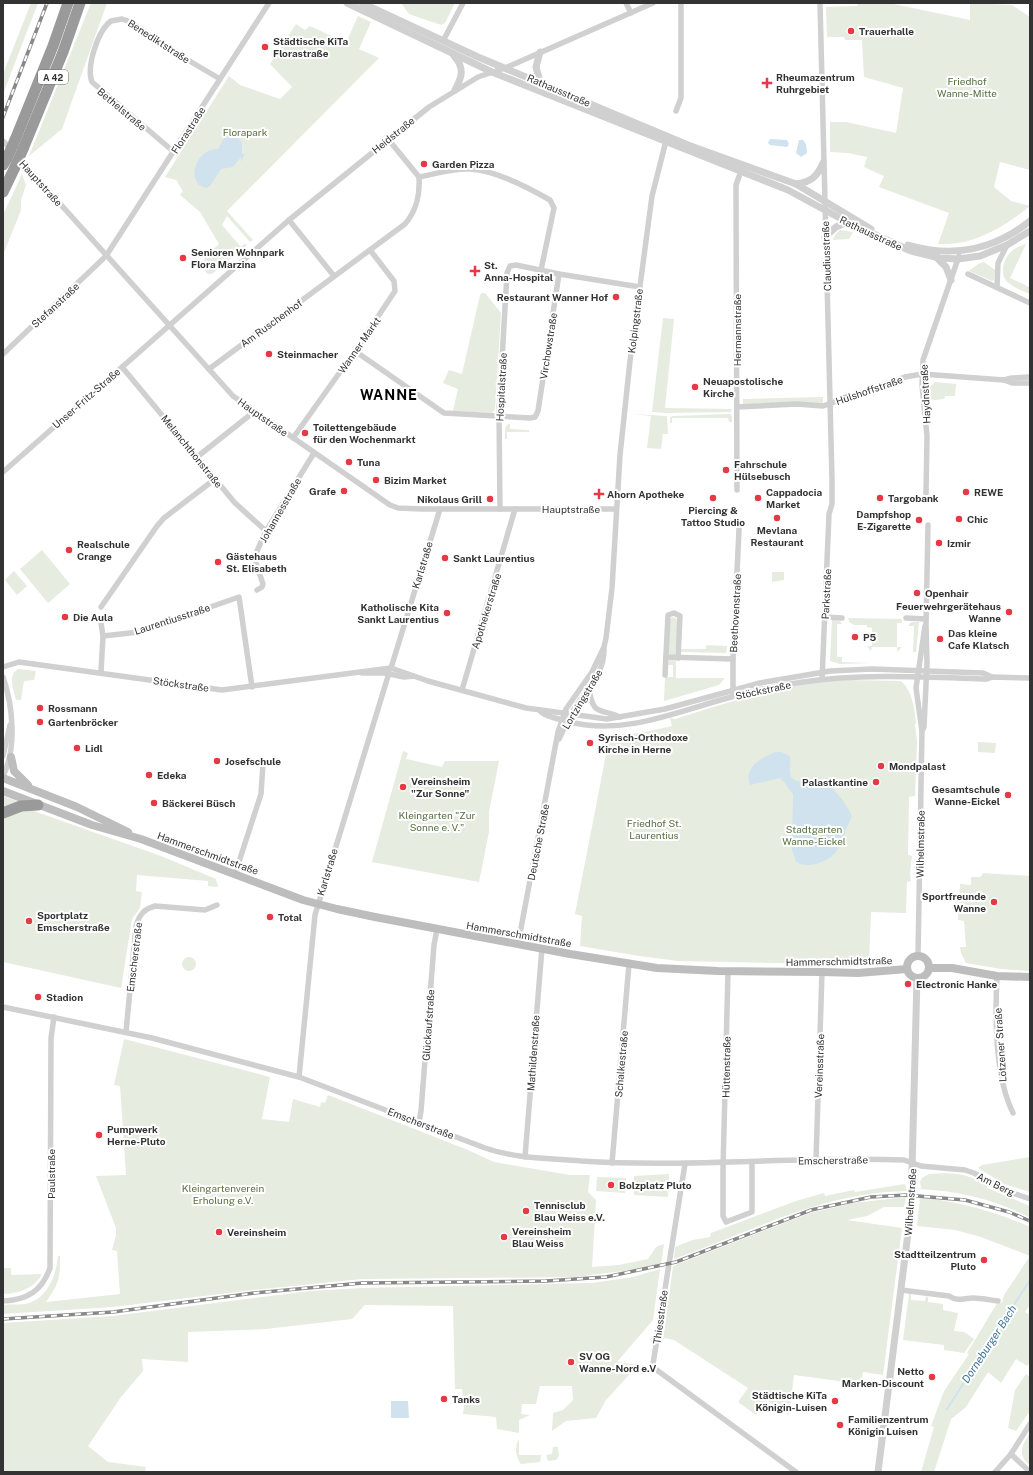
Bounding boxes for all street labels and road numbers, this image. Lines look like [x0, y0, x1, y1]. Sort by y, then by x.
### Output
street label: Benediktstraße [126, 17, 192, 66]
road number: A 42 [38, 70, 68, 84]
street label: Rathausstraße [526, 71, 593, 109]
street label: Bethelstraße [95, 85, 149, 133]
street label: Florastraße [168, 104, 208, 156]
street label: Heidstraße [369, 114, 417, 156]
street label: Hauptstraße [17, 157, 65, 209]
street label: Rathausstraße [838, 213, 904, 253]
street label: Claudiusstraße [819, 220, 833, 291]
street label: Stefanstraße [29, 280, 82, 330]
street label: Kolpingstraße [625, 288, 645, 354]
street label: Hermannstraße [731, 293, 743, 366]
street label: Am Ruschenhof [238, 297, 304, 349]
street label: Virchowstraße [537, 312, 559, 380]
street label: Wanner Markt [335, 315, 383, 375]
street label: Hospitalstraße [493, 352, 509, 422]
street label: Haydnstraße [917, 364, 933, 424]
street label: Unser-Fritz-Straße [50, 365, 123, 431]
street label: Hülshoffstraße [834, 373, 904, 407]
street label: Hauptstraße [236, 395, 291, 439]
street label: Melanchthonstraße [159, 412, 225, 490]
street label: Johannesstraße [257, 475, 304, 544]
street label: Hauptstraße [542, 503, 600, 515]
street label: Karlstraße [409, 540, 435, 590]
street label: Parkstraße [819, 568, 833, 620]
street label: Apothekerstraße [469, 571, 503, 650]
street label: Beethovenstraße [727, 573, 743, 653]
street label: Laurentiusstraße [133, 601, 212, 637]
street label: Lortzingstraße [559, 667, 605, 731]
street label: Stöckstraße [152, 674, 210, 694]
street label: Stöckstraße [734, 678, 792, 702]
street label: Deutsche Straße [525, 802, 551, 881]
street label: Wilhelmstraße [913, 810, 927, 878]
street label: Hammerschmidtstraße [156, 829, 261, 877]
street label: Karlstraße [314, 847, 340, 897]
street label: Hammerschmidtstraße [465, 919, 573, 949]
street label: Emscherstraße [124, 921, 144, 993]
street label: Hammerschmidtstraße [785, 954, 893, 968]
street label: Glückaufstraße [420, 988, 437, 1061]
street label: Lötzener Straße [991, 1007, 1009, 1082]
street label: Mathildenstraße [524, 1014, 542, 1091]
street label: Schalkestraße [612, 1030, 630, 1098]
street label: Vereinsstraße [812, 1033, 826, 1098]
street label: Hüttenstraße [719, 1036, 733, 1098]
street label: Emscherstraße [386, 1105, 456, 1141]
street label: Paulstraße [45, 1149, 57, 1199]
street label: Emscherstraße [798, 1153, 868, 1167]
street label: Wilhelmstraße [902, 1167, 918, 1236]
street label: Am Berg [975, 1170, 1017, 1198]
street label: Thiesstraße [650, 1289, 670, 1345]

